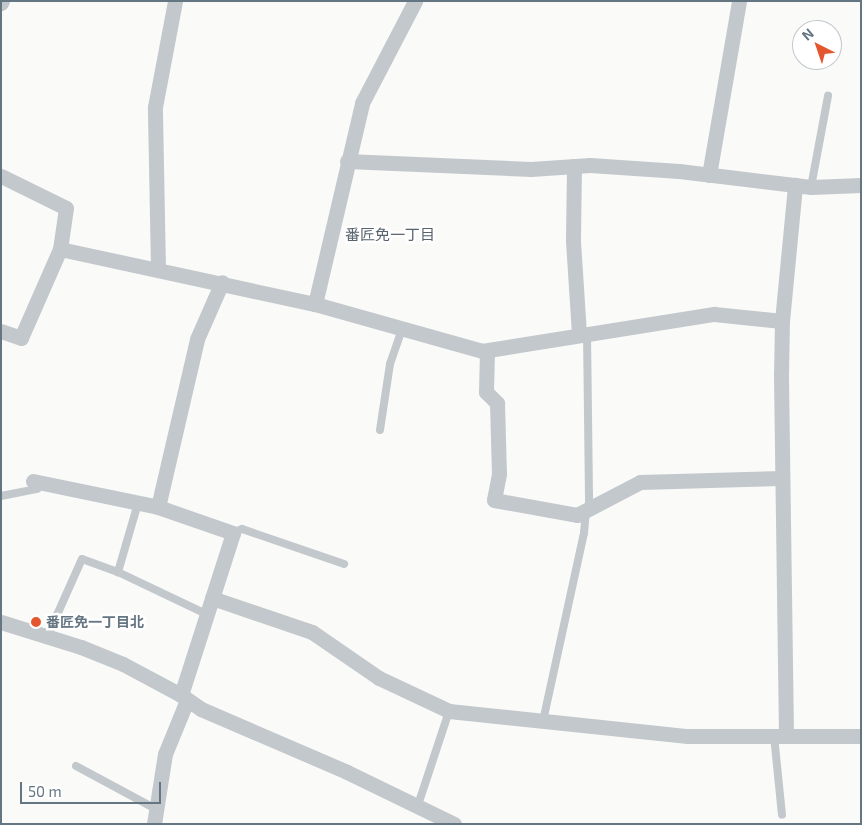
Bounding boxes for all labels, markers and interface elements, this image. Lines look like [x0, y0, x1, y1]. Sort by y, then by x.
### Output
north arrow [792, 20, 842, 70]
text: N [798, 24, 817, 44]
district label: 番匠免一丁目 [345, 226, 435, 244]
place label: 番匠免一丁目北 [46, 614, 144, 630]
marker: 番匠免一丁目北 [30, 616, 42, 628]
scale bar [22, 772, 164, 804]
text: 50 m [28, 782, 62, 800]

